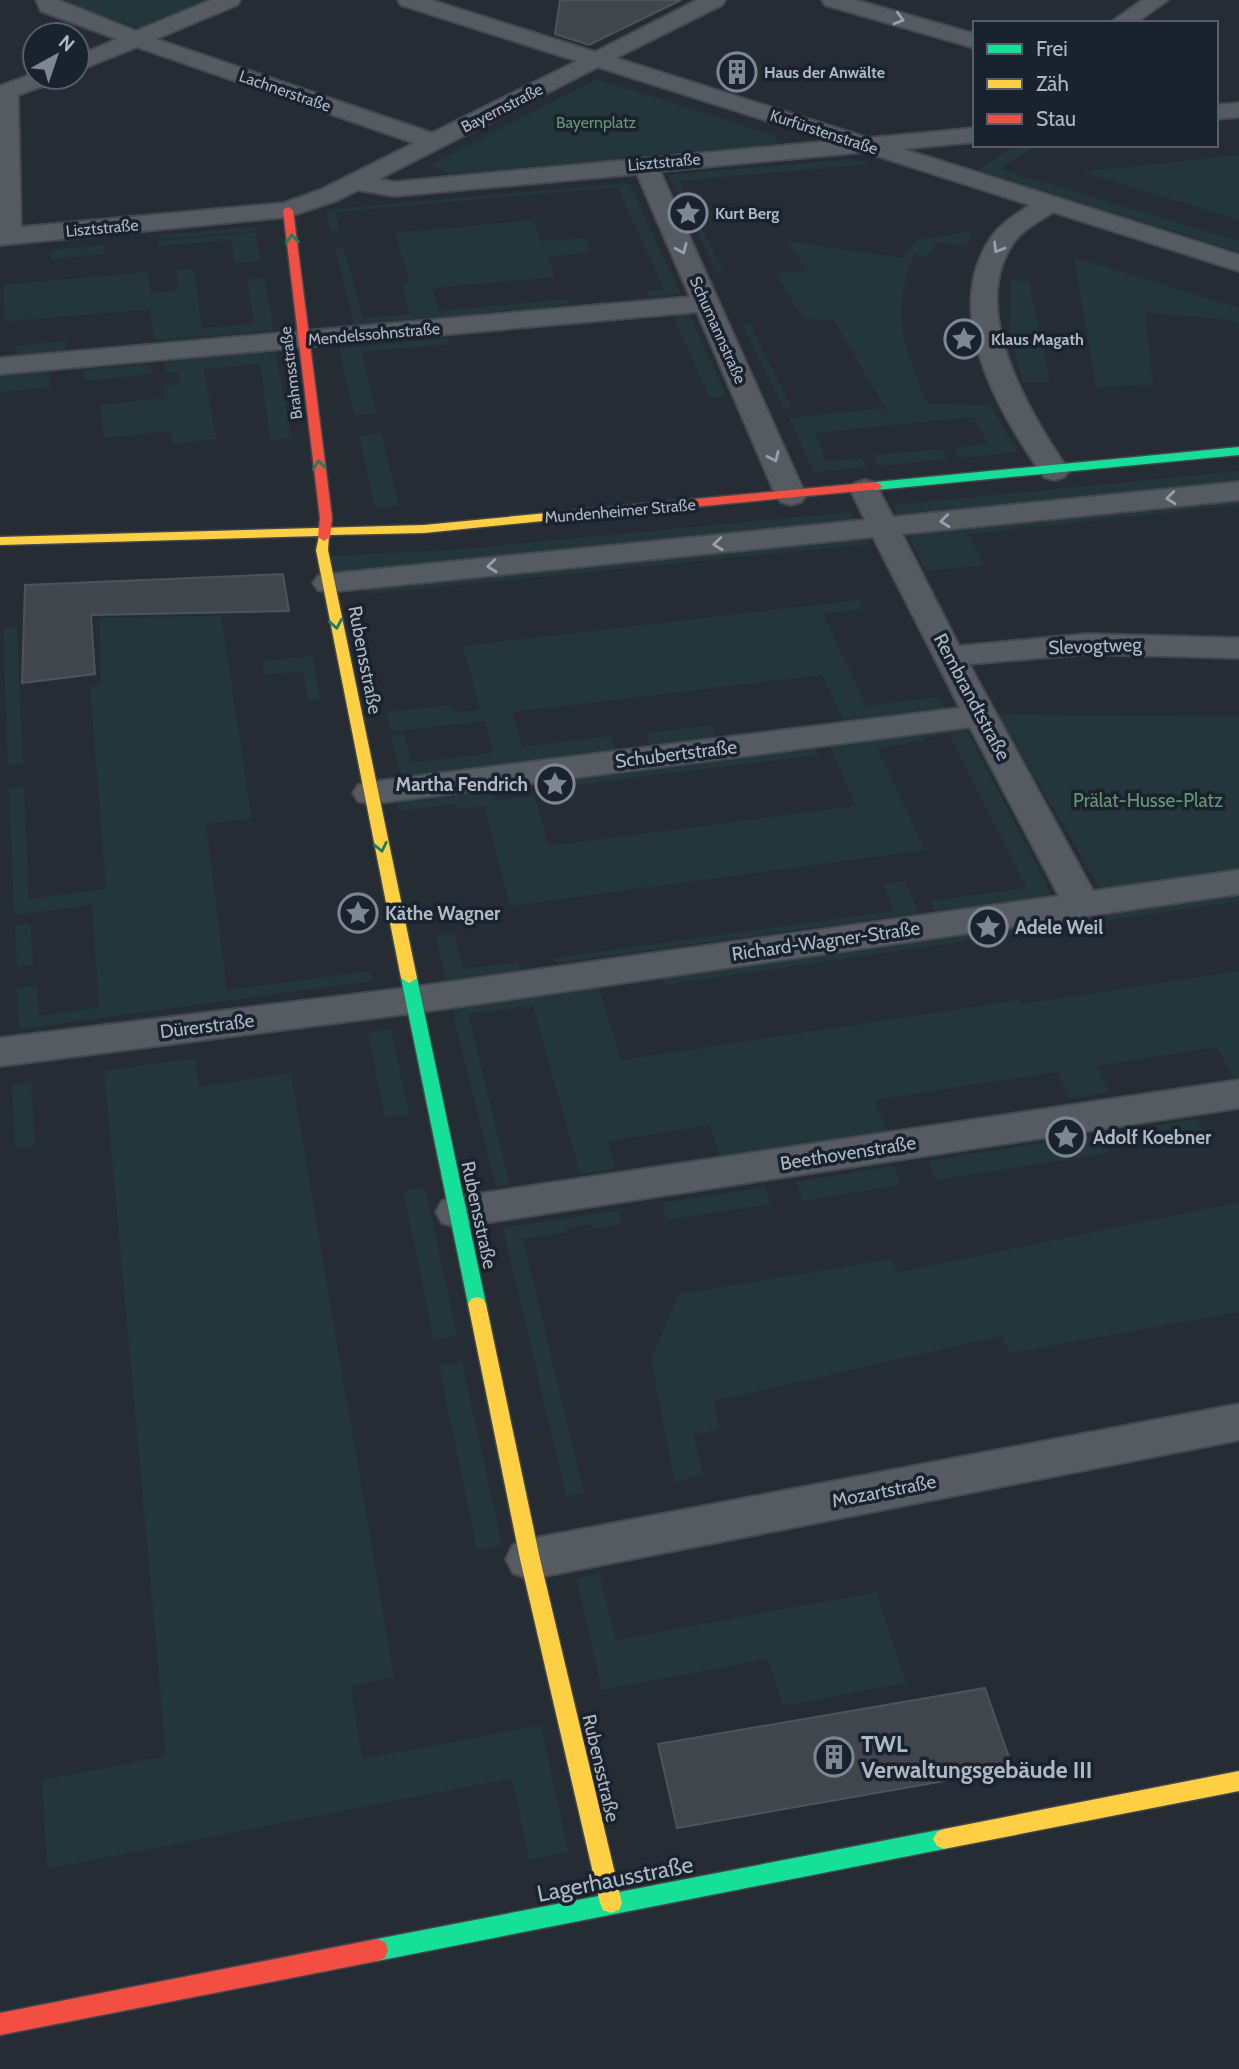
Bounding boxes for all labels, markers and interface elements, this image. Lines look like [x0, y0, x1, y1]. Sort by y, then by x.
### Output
one-way arrow [892, 11, 904, 26]
north arrow [21, 21, 91, 91]
legend [973, 21, 1218, 147]
text: N [54, 30, 79, 56]
text: Frei [1036, 36, 1068, 61]
building icon: Haus der Anwälte [716, 51, 758, 93]
place label: Haus der Anwälte [764, 63, 885, 82]
street label: Lachnerstraße [237, 66, 333, 116]
text: Zäh [1036, 71, 1069, 96]
street label: Bayernstraße [458, 79, 546, 137]
street label: Kurfürstenstraße [768, 106, 880, 158]
text: Stau [1036, 106, 1076, 131]
park label: Bayernplatz [556, 113, 637, 132]
street label: Lisztstraße [627, 149, 701, 175]
place icon: Kurt Berg [667, 192, 709, 234]
place label: Kurt Berg [715, 204, 779, 223]
street label: Lisztstraße [65, 215, 139, 241]
one-way arrow [284, 233, 299, 245]
one-way arrow [994, 240, 1007, 253]
one-way arrow [674, 241, 688, 254]
street label: Schumannstraße [686, 273, 750, 387]
place icon: Klaus Magath [943, 318, 985, 360]
street label: Mendelssohnstraße [307, 319, 441, 349]
street label: Brahmsstraße [276, 325, 306, 421]
place label: Klaus Magath [991, 330, 1084, 349]
one-way arrow [765, 450, 779, 462]
one-way arrow [312, 459, 327, 471]
one-way arrow [1165, 490, 1176, 505]
street label: Mundenheimer Straße [544, 495, 696, 527]
one-way arrow [939, 513, 950, 528]
one-way arrow [713, 536, 724, 551]
one-way arrow [486, 559, 498, 574]
street label: Rubensstraße [343, 604, 387, 716]
one-way arrow [328, 618, 343, 630]
street label: Rembrandtstraße [929, 630, 1015, 765]
street label: Slevogtweg [1048, 633, 1143, 659]
street label: Schubertstraße [614, 735, 738, 773]
place icon: Martha Fendrich [534, 763, 576, 805]
place label: Martha Fendrich [395, 773, 528, 796]
park label: Prälat-Husse-Platz [1073, 789, 1223, 812]
one-way arrow [373, 841, 388, 853]
place icon: Käthe Wagner [337, 892, 379, 934]
place label: Käthe Wagner [385, 902, 501, 925]
place icon: Adele Weil [967, 906, 1009, 948]
street label: Richard-Wagner-Straße [730, 916, 922, 966]
place label: Adele Weil [1015, 916, 1103, 939]
street label: Dürerstraße [158, 1009, 256, 1043]
place icon: Adolf Koebner [1045, 1116, 1087, 1158]
place label: Adolf Koebner [1093, 1126, 1212, 1149]
street label: Beethovenstraße [778, 1131, 918, 1175]
street label: Rubensstraße [456, 1159, 502, 1271]
street label: Mozartstraße [830, 1470, 938, 1512]
street label: Rubensstraße [577, 1712, 625, 1824]
place label: TWL Verwaltungsgebäude III [861, 1730, 1092, 1784]
building icon: TWL Verwaltungsgebäude III [813, 1736, 855, 1778]
street label: Lagerhausstraße [535, 1850, 696, 1908]

